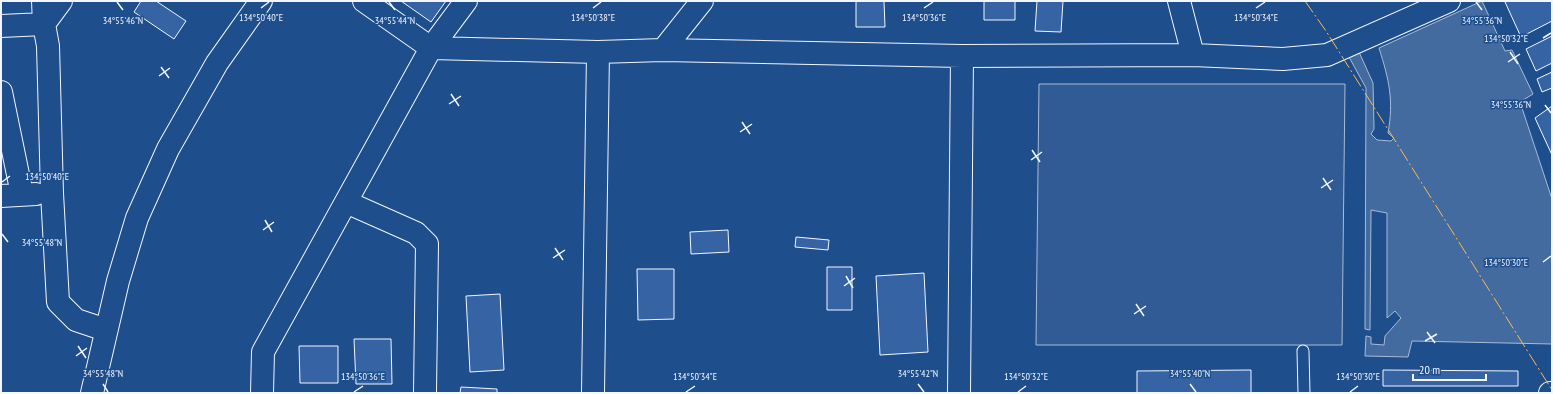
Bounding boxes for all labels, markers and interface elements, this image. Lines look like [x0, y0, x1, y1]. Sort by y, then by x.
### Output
text: 134°50'40"E [239, 11, 283, 24]
text: 134°50'38"E [571, 11, 615, 24]
text: 134°50'36"E [902, 11, 946, 24]
text: 134°50'34"E [1234, 11, 1278, 24]
text: 34°55'46"N [103, 14, 143, 27]
text: 34°55'44"N [375, 14, 415, 27]
text: 34°55'36"N [1462, 14, 1502, 27]
text: 134°50'32"E [1484, 32, 1528, 45]
text: 34°55'36"N [1491, 98, 1531, 111]
text: 134°50'40"E [25, 170, 69, 183]
text: 34°55'48"N [22, 236, 62, 249]
text: 134°50'30"E [1484, 256, 1528, 269]
scale bar [1413, 356, 1486, 382]
text: 20 m [1419, 362, 1440, 377]
text: 34°55'48"N [83, 367, 123, 380]
text: 34°55'42"N [898, 367, 938, 380]
text: 34°55'40"N [1170, 367, 1210, 380]
text: 134°50'36"E [341, 370, 385, 383]
text: 134°50'34"E [673, 370, 717, 383]
text: 134°50'32"E [1004, 370, 1048, 383]
text: 134°50'30"E [1336, 370, 1380, 383]

